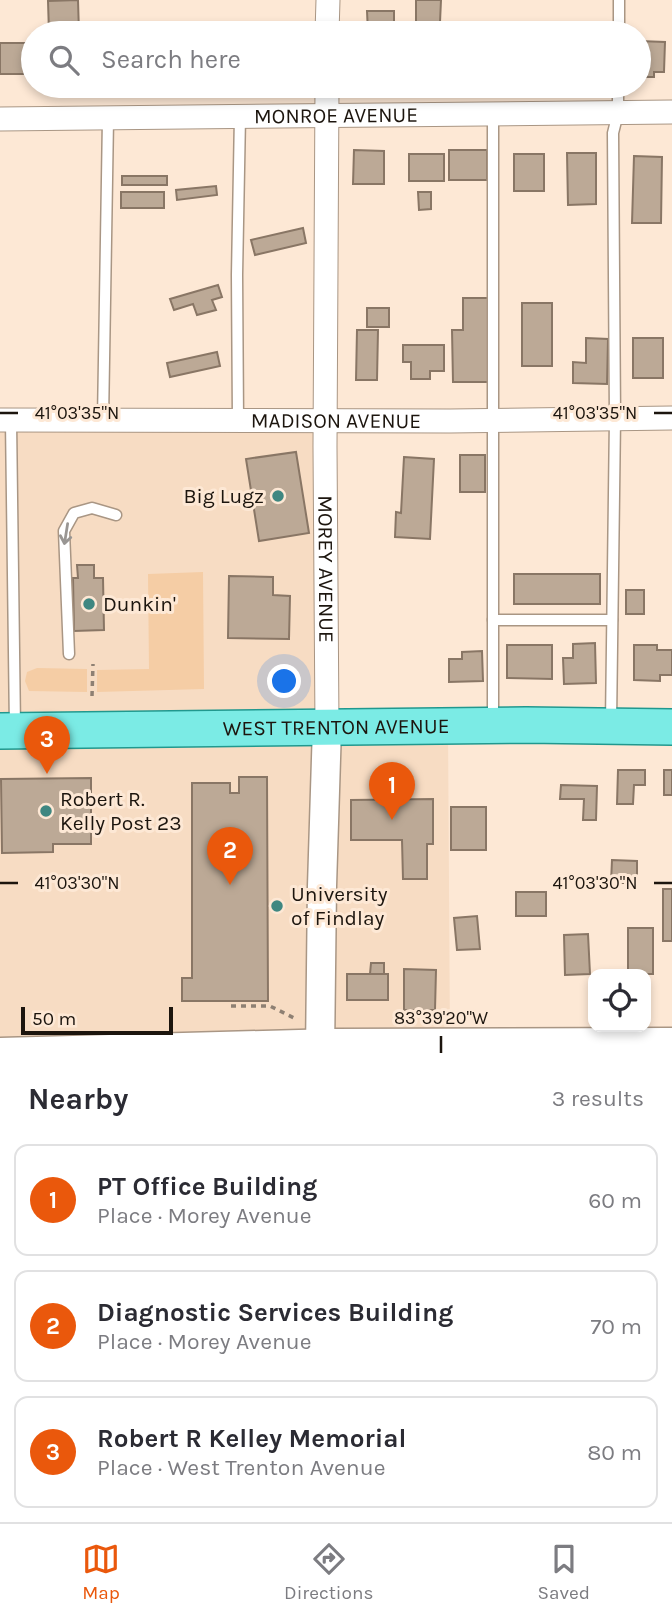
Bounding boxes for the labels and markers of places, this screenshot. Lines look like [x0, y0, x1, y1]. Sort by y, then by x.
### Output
place label: Big Lugz [183, 484, 264, 508]
marker: Big Lugz [270, 488, 286, 504]
place label: Dunkin' [103, 592, 176, 616]
marker: Dunkin' [81, 596, 97, 612]
pin: 3 [24, 716, 70, 774]
pin: 1 [369, 762, 415, 820]
place label: Robert R. Kelly Post 23 [60, 787, 182, 835]
marker: Robert R. Kelly Post 23 [38, 803, 54, 819]
pin: 2 [207, 827, 253, 885]
place label: University of Findlay [291, 882, 388, 930]
marker: University of Findlay [269, 898, 285, 914]

